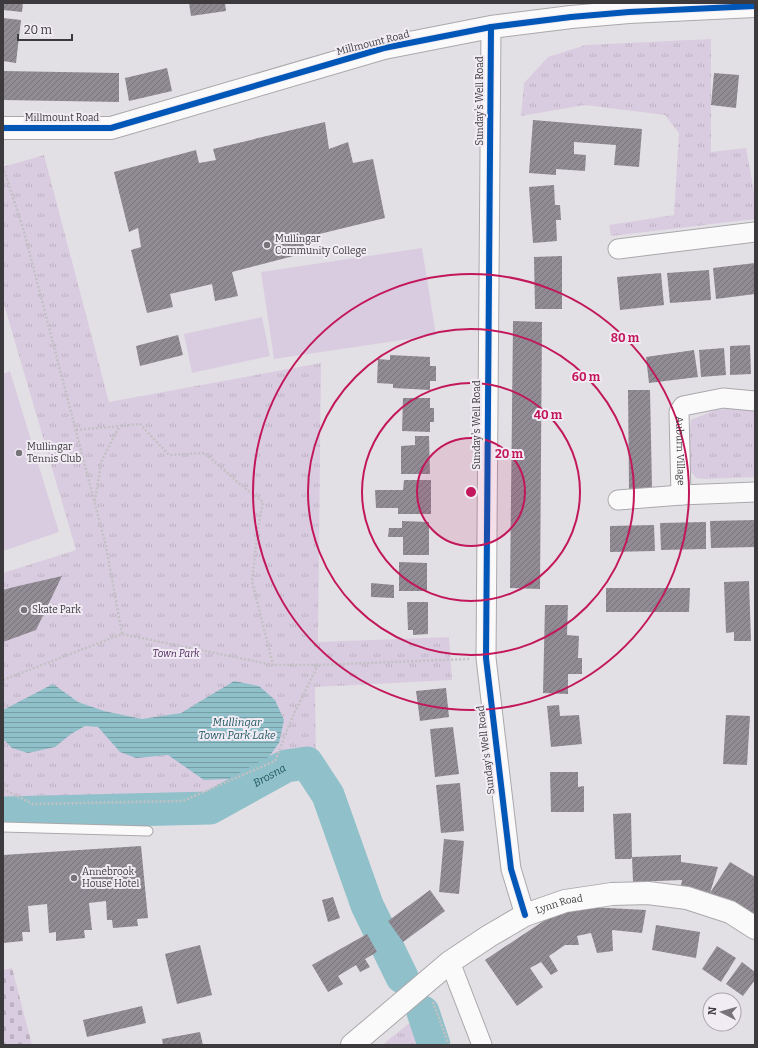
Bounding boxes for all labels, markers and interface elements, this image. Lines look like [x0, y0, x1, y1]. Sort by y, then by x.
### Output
scale bar [18, 16, 72, 42]
text: 20 m [24, 23, 53, 37]
street label: Millmount Road [335, 28, 411, 58]
street label: Sunday's Well Road [474, 56, 486, 146]
street label: Millmount Road [25, 112, 99, 124]
place label: Mullingar Community College [275, 233, 366, 257]
marker: Mullingar Community College [262, 240, 272, 250]
text: 80 m [611, 331, 640, 345]
text: 60 m [572, 370, 601, 384]
street label: Sunday's Well Road [471, 380, 483, 470]
text: 40 m [534, 408, 563, 422]
street label: Auburn Village [673, 416, 687, 486]
place label: Mullingar Tennis Club [27, 441, 81, 465]
text: 20 m [495, 447, 524, 461]
marker: Mullingar Tennis Club [14, 448, 24, 458]
centre of rings [464, 485, 478, 499]
place label: Skate Park [32, 604, 81, 616]
marker: Skate Park [19, 605, 29, 615]
park label: Town Park [152, 648, 200, 660]
street label: Sunday's Well Road [475, 705, 497, 795]
water label: Mullingar Town Park Lake [198, 716, 276, 742]
water label: Brosna [251, 761, 288, 789]
place label: Annebrook House Hotel [82, 866, 139, 890]
marker: Annebrook House Hotel [69, 873, 79, 883]
street label: Lynn Road [534, 892, 584, 917]
north arrow [702, 992, 742, 1032]
text: N [706, 1006, 720, 1016]

